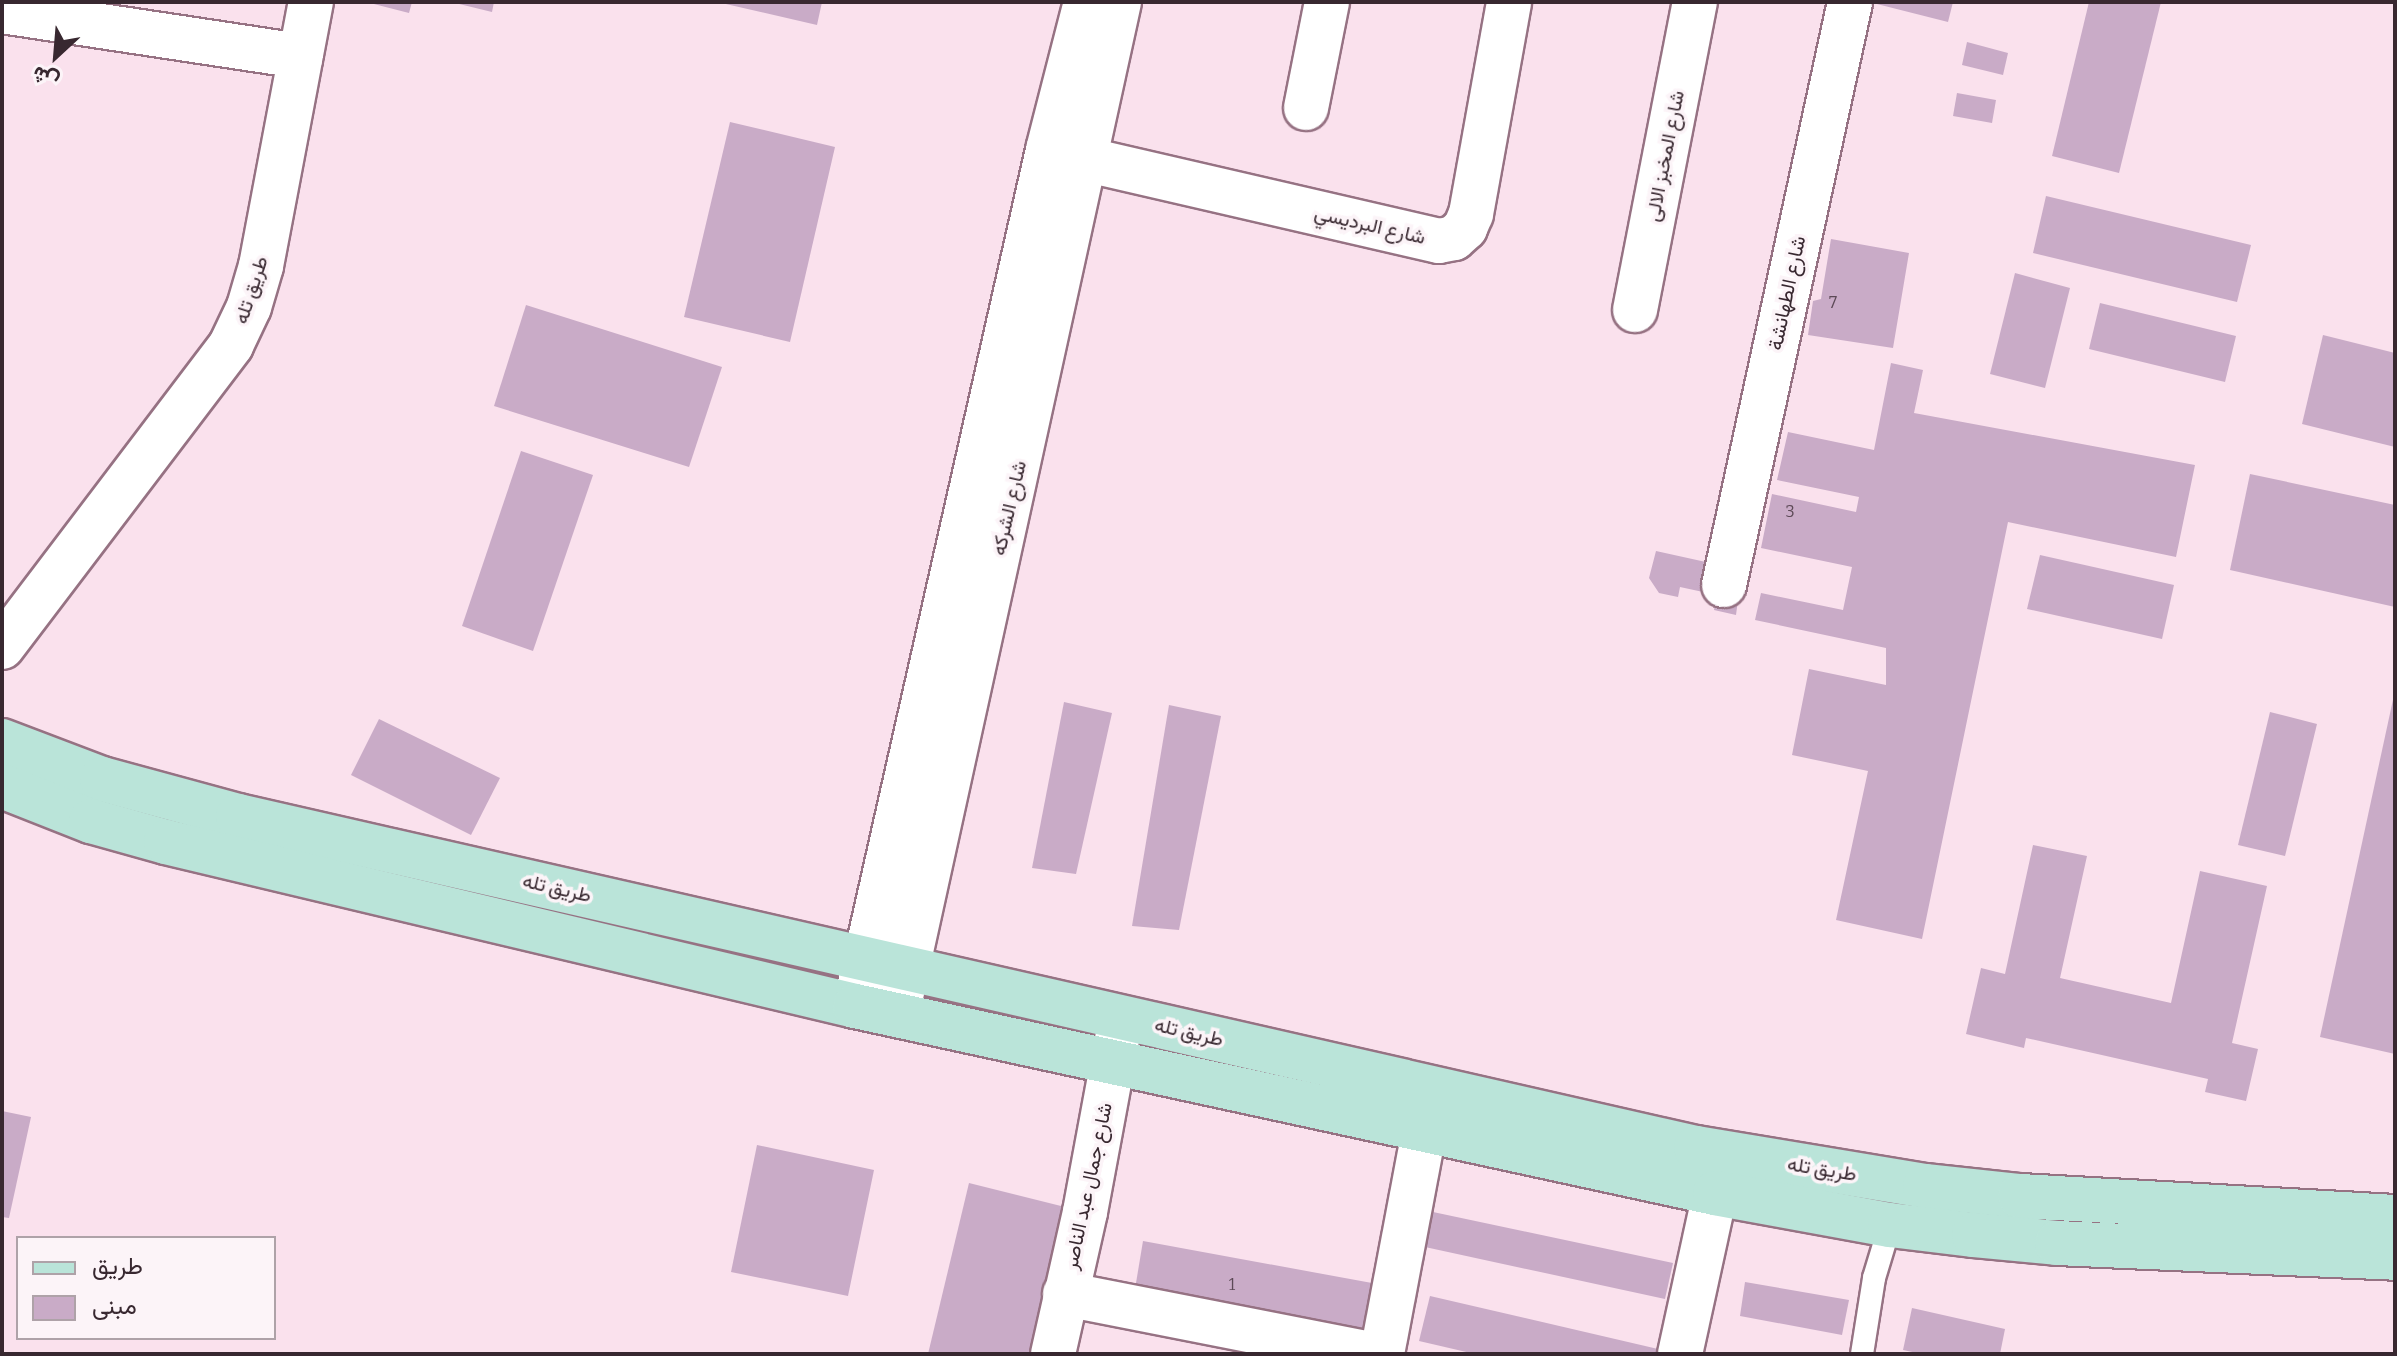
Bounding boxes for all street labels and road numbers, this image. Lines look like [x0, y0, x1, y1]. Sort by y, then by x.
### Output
street label: شارع المخبز الالى [1641, 88, 1689, 224]
street label: شارع البرديسي [1312, 201, 1428, 249]
street label: شارع الطهانشة [1763, 234, 1811, 352]
street label: طريق تله [229, 253, 273, 327]
street label: شارع الشركه [986, 458, 1032, 558]
street label: طريق تله [520, 868, 594, 908]
street label: طريق تله [1152, 1012, 1226, 1052]
street label: شارع جمال عبد الناصر [1059, 1100, 1117, 1272]
street label: طريق تله [1786, 1152, 1858, 1186]

